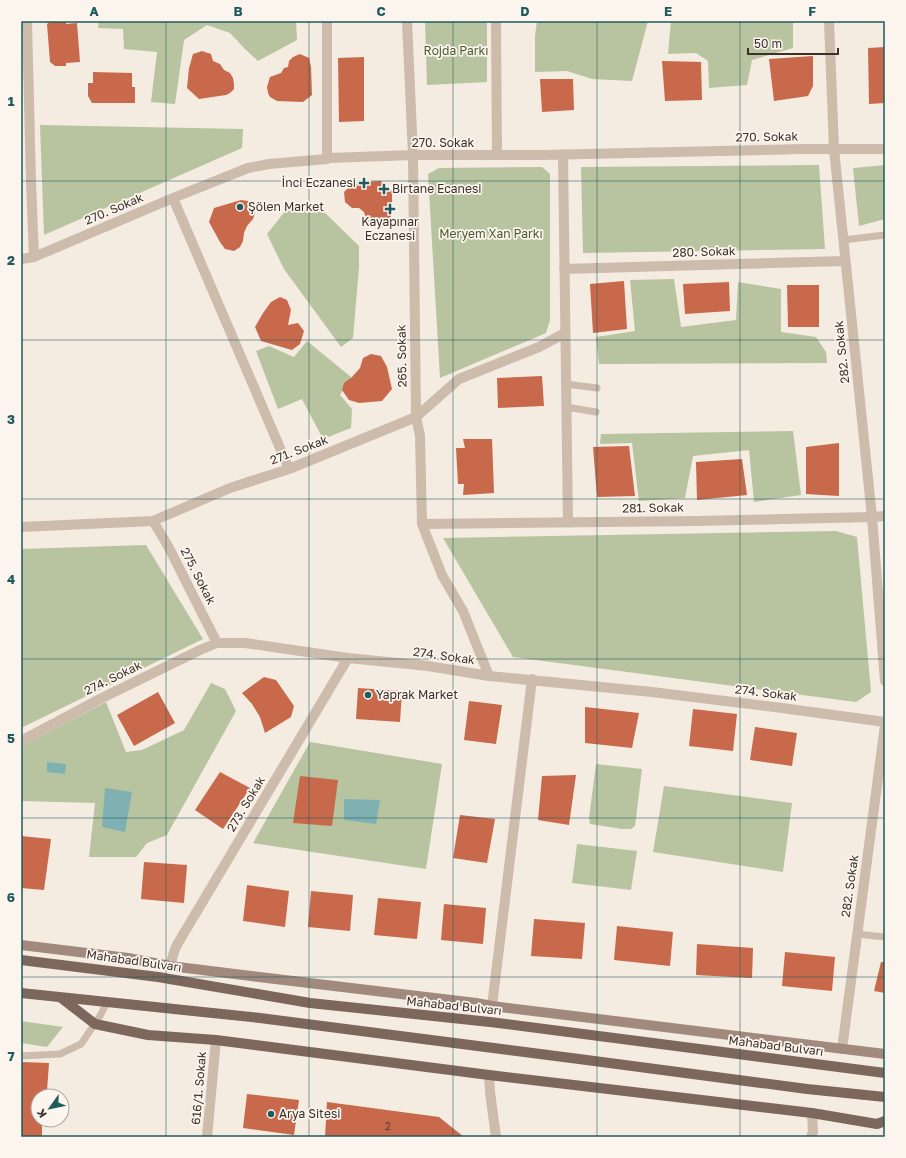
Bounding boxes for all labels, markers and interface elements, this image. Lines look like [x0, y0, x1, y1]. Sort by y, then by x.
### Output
text: A [89, 3, 99, 19]
text: B [233, 3, 243, 19]
text: C [376, 3, 386, 19]
text: D [520, 3, 530, 19]
text: E [664, 3, 672, 19]
text: F [808, 3, 816, 19]
scale bar [748, 30, 838, 56]
text: 50 m [754, 36, 782, 51]
park label: Rojda Parkı [424, 43, 488, 58]
text: 1 [8, 93, 15, 109]
street label: 270. Sokak [736, 128, 799, 145]
street label: 270. Sokak [412, 135, 474, 150]
place label: İnci Eczanesi [282, 175, 356, 190]
marker: İnci Eczanesi [359, 178, 369, 188]
place label: Birtane Ecanesi [392, 181, 482, 196]
marker: Birtane Ecanesi [379, 184, 389, 194]
street label: 270. Sokak [82, 189, 146, 228]
place label: Şölen Market [248, 199, 324, 214]
marker: Şölen Market [235, 202, 245, 212]
marker: Kayapınar Eczanesi [385, 204, 395, 214]
place label: Kayapınar Eczanesi [361, 214, 419, 243]
park label: Meryem Xan Parkı [439, 226, 543, 241]
street label: 280. Sokak [672, 243, 736, 260]
text: 2 [7, 252, 15, 268]
street label: 282. Sokak [831, 320, 852, 384]
street label: 265. Sokak [393, 324, 410, 388]
text: 3 [7, 411, 15, 427]
street label: 271. Sokak [268, 432, 330, 467]
street label: 281. Sokak [622, 499, 684, 516]
street label: 275. Sokak [178, 545, 219, 607]
text: 4 [7, 571, 15, 587]
street label: 274. Sokak [412, 644, 476, 667]
street label: 274. Sokak [81, 657, 144, 698]
street label: 274. Sokak [734, 681, 798, 704]
place label: Yaprak Market [376, 687, 458, 702]
marker: Yaprak Market [363, 690, 373, 700]
text: 5 [7, 730, 15, 746]
street label: 273. Sokak [223, 773, 268, 834]
street label: 282. Sokak [838, 854, 861, 918]
text: 6 [7, 889, 15, 905]
street label: Mahabad Bulvarı [86, 946, 183, 975]
street label: Mahabad Bulvarı [406, 993, 502, 1018]
street label: Mahabad Bulvarı [728, 1032, 824, 1059]
text: 7 [7, 1048, 15, 1064]
street label: 616/1. Sokak [188, 1050, 209, 1125]
north arrow [30, 1088, 70, 1128]
place label: Arya Sitesi [279, 1106, 340, 1121]
text: K [34, 1107, 49, 1121]
marker: Arya Sitesi [266, 1109, 276, 1119]
house number: 2 [385, 1120, 391, 1132]

